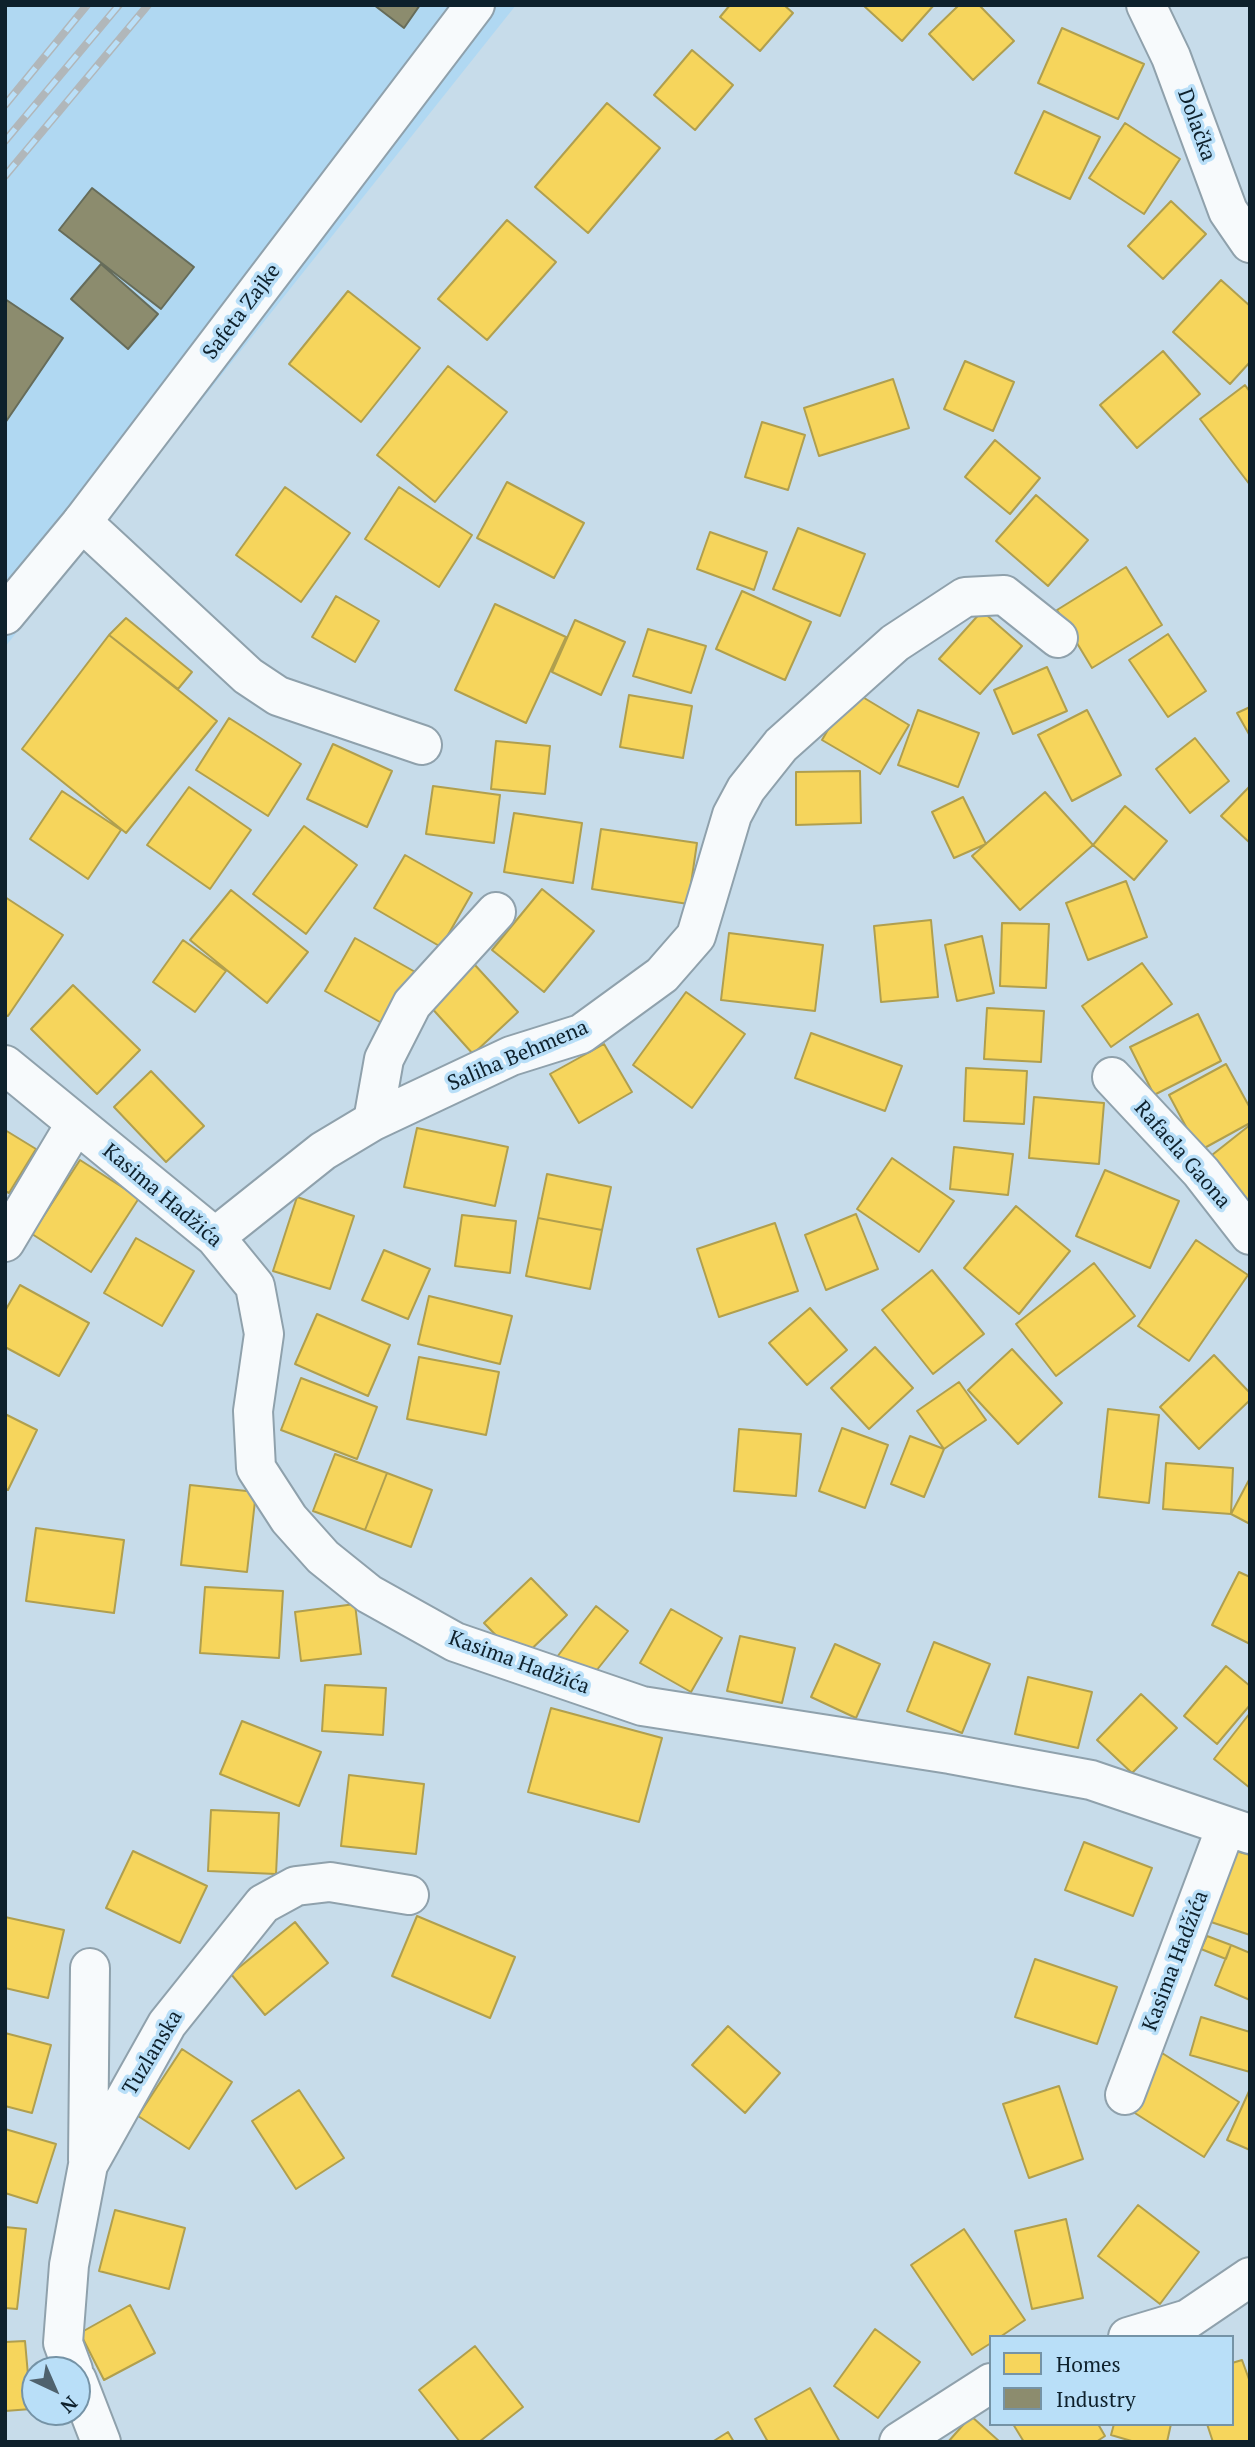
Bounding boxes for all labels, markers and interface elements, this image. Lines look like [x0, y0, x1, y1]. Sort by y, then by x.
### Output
street label: Dolačka [1171, 86, 1221, 164]
street label: Safeta Zajke [198, 259, 286, 365]
street label: Saliha Behmena [444, 1015, 592, 1097]
street label: Rafaela Gaona [1128, 1096, 1236, 1214]
street label: Kasima Hadžića [97, 1139, 227, 1253]
street label: Kasima Hadžića [445, 1626, 593, 1700]
street label: Kasima Hadžića [1138, 1887, 1214, 2035]
street label: Tuzlanska [118, 2006, 188, 2100]
legend [989, 2335, 1234, 2426]
text: Homes [1056, 2350, 1121, 2378]
north arrow [21, 2356, 91, 2426]
text: Industry [1056, 2385, 1136, 2413]
text: N [56, 2391, 83, 2419]

